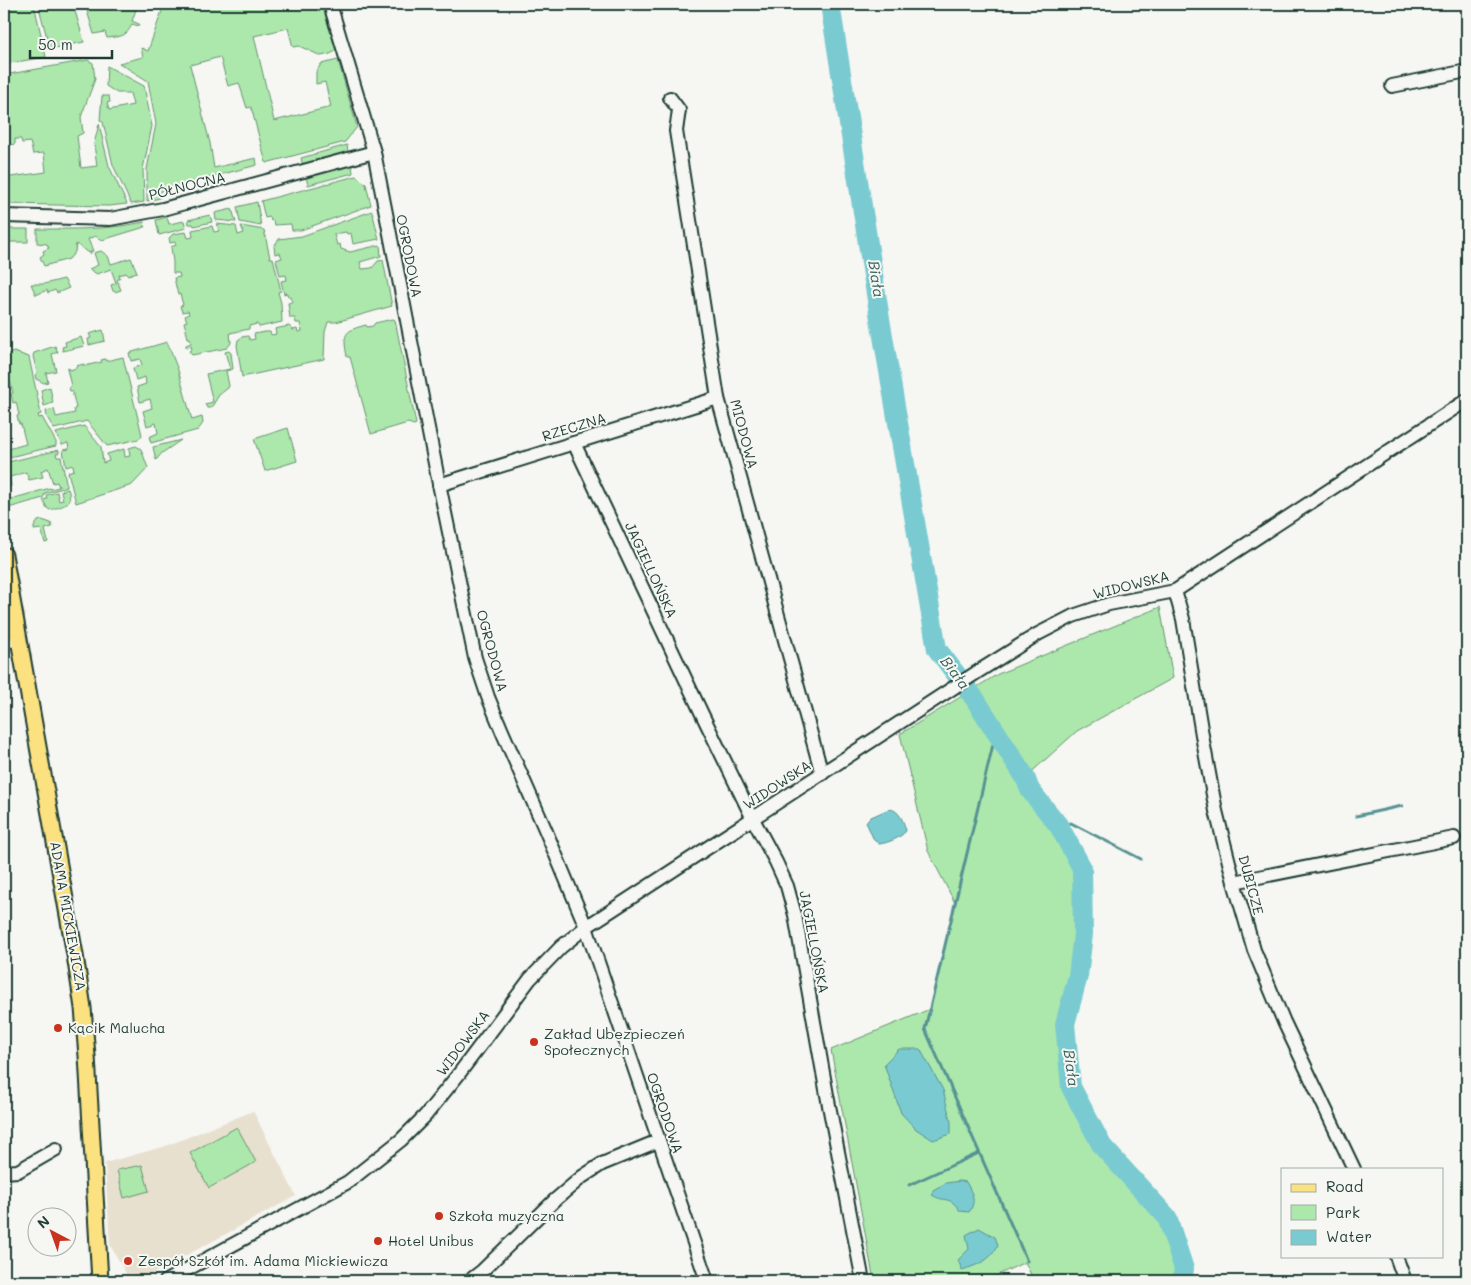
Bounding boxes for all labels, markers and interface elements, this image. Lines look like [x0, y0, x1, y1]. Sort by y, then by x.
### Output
scale bar [30, 28, 112, 60]
text: 50 m [38, 34, 73, 54]
street label: PÓŁNOCNA [147, 167, 227, 204]
street label: OGRODOWA [392, 213, 427, 299]
water label: Biała [864, 259, 890, 299]
street label: MIODOWA [726, 397, 763, 471]
street label: RZECZNA [540, 408, 608, 445]
street label: JAGIELLOŃSKA [621, 519, 682, 621]
street label: WIDOWSKA [1091, 566, 1171, 603]
street label: OGRODOWA [472, 608, 513, 694]
water label: Biała [937, 651, 975, 693]
street label: WIDOWSKA [739, 756, 814, 814]
street label: ADAMA MICKIEWICZA [46, 840, 91, 992]
street label: DUBICZE [1234, 853, 1269, 917]
street label: JAGIELLOŃSKA [795, 889, 834, 995]
street label: WIDOWSKA [432, 1006, 494, 1079]
place label: Kącik Malucha [68, 1018, 166, 1037]
marker: Kącik Malucha [52, 1022, 64, 1034]
place label: Zakład Ubezpieczeń Społecznych [544, 1024, 685, 1059]
marker: Zakład Ubezpieczeń Społecznych [528, 1036, 540, 1048]
water label: Biała [1059, 1048, 1084, 1088]
street label: OGRODOWA [643, 1070, 688, 1156]
legend [1281, 1168, 1444, 1258]
text: Road [1326, 1176, 1363, 1196]
text: Park [1326, 1202, 1360, 1222]
place label: Szkoła muzyczna [449, 1206, 564, 1225]
north arrow [28, 1208, 78, 1258]
marker: Szkoła muzyczna [433, 1210, 445, 1222]
text: N [33, 1211, 53, 1232]
text: Water [1326, 1226, 1372, 1246]
place label: Hotel Unibus [388, 1231, 474, 1250]
marker: Hotel Unibus [372, 1235, 384, 1247]
place label: Zespół Szkół im. Adama Mickiewicza [138, 1251, 389, 1270]
marker: Zespół Szkół im. Adama Mickiewicza [122, 1255, 134, 1267]

